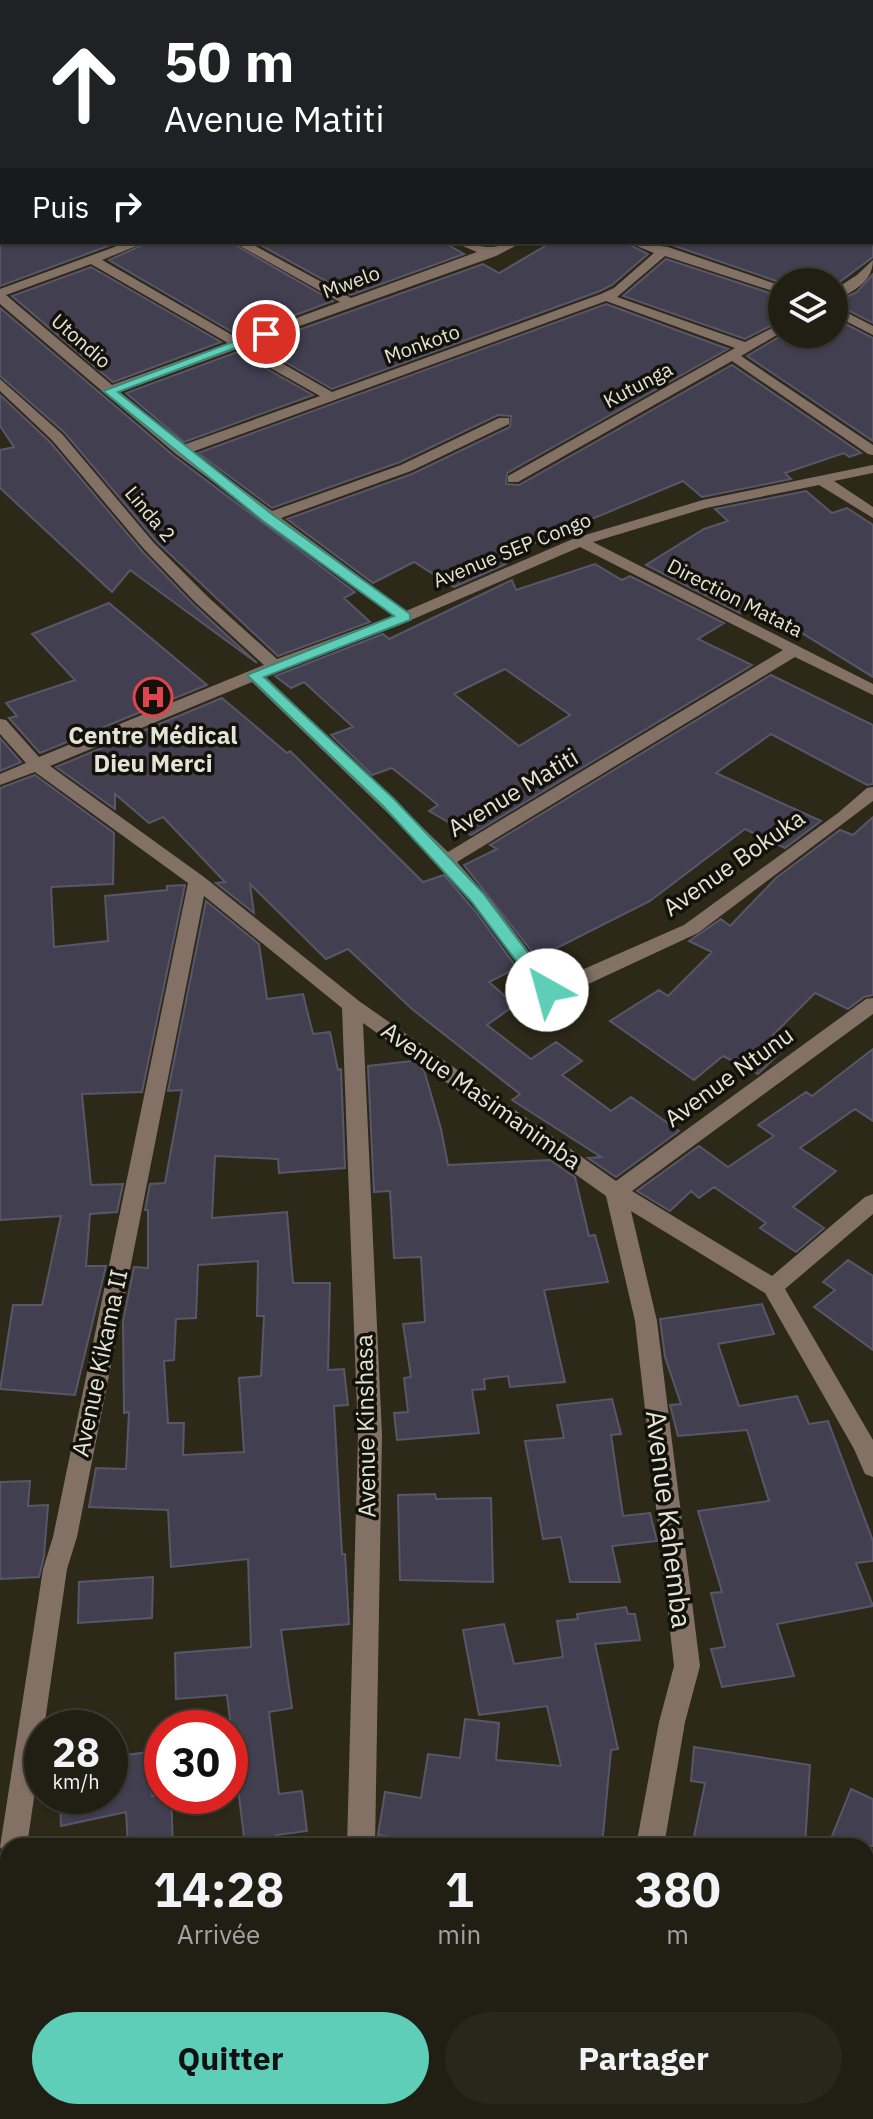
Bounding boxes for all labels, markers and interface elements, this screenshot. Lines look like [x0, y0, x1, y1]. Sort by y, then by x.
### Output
text: 50 m [164, 25, 294, 97]
icon: ahead [32, 32, 136, 136]
text: Avenue Matiti [164, 95, 384, 142]
icon: right [105, 184, 149, 228]
text: Puis [32, 187, 89, 226]
street label: Mwelo [318, 259, 383, 304]
map controls [768, 268, 848, 348]
button: layers [768, 268, 848, 348]
pin [232, 300, 300, 368]
street label: Utondio [46, 307, 117, 374]
icon: arrive [244, 312, 288, 356]
street label: Monkoto [380, 317, 463, 370]
street label: Kutunga [598, 355, 677, 414]
street label: Linda 2 [119, 480, 182, 547]
street label: Avenue SEP Congo [429, 506, 595, 594]
street label: Direction Matata [663, 552, 808, 643]
hospital icon: Centre Médical Dieu Merci [132, 676, 174, 718]
place label: Centre Médical Dieu Merci [68, 719, 238, 779]
street label: Avenue Matiti [441, 741, 584, 844]
street label: Avenue Bokuka [656, 801, 811, 923]
position arrow [505, 948, 589, 1032]
street label: Avenue Masimanimba [375, 1014, 588, 1176]
street label: Avenue Ntunu [657, 1019, 799, 1134]
street label: Avenue Kikama II [64, 1266, 135, 1460]
street label: Avenue Kinshasa [347, 1334, 383, 1518]
street label: Avenue Kahemba [638, 1408, 701, 1630]
speed limit sign: 30 [144, 1710, 248, 1814]
text: 28 [52, 1726, 100, 1778]
text: km/h [52, 1768, 100, 1795]
text: 14:28 [153, 1858, 284, 1920]
text: 1 [445, 1858, 474, 1920]
text: 380 [634, 1858, 721, 1920]
text: Arrivée [177, 1917, 260, 1951]
text: min [437, 1917, 481, 1951]
text: m [666, 1917, 689, 1951]
button: Quitter [32, 2012, 429, 2104]
button: Partager [445, 2012, 842, 2104]

